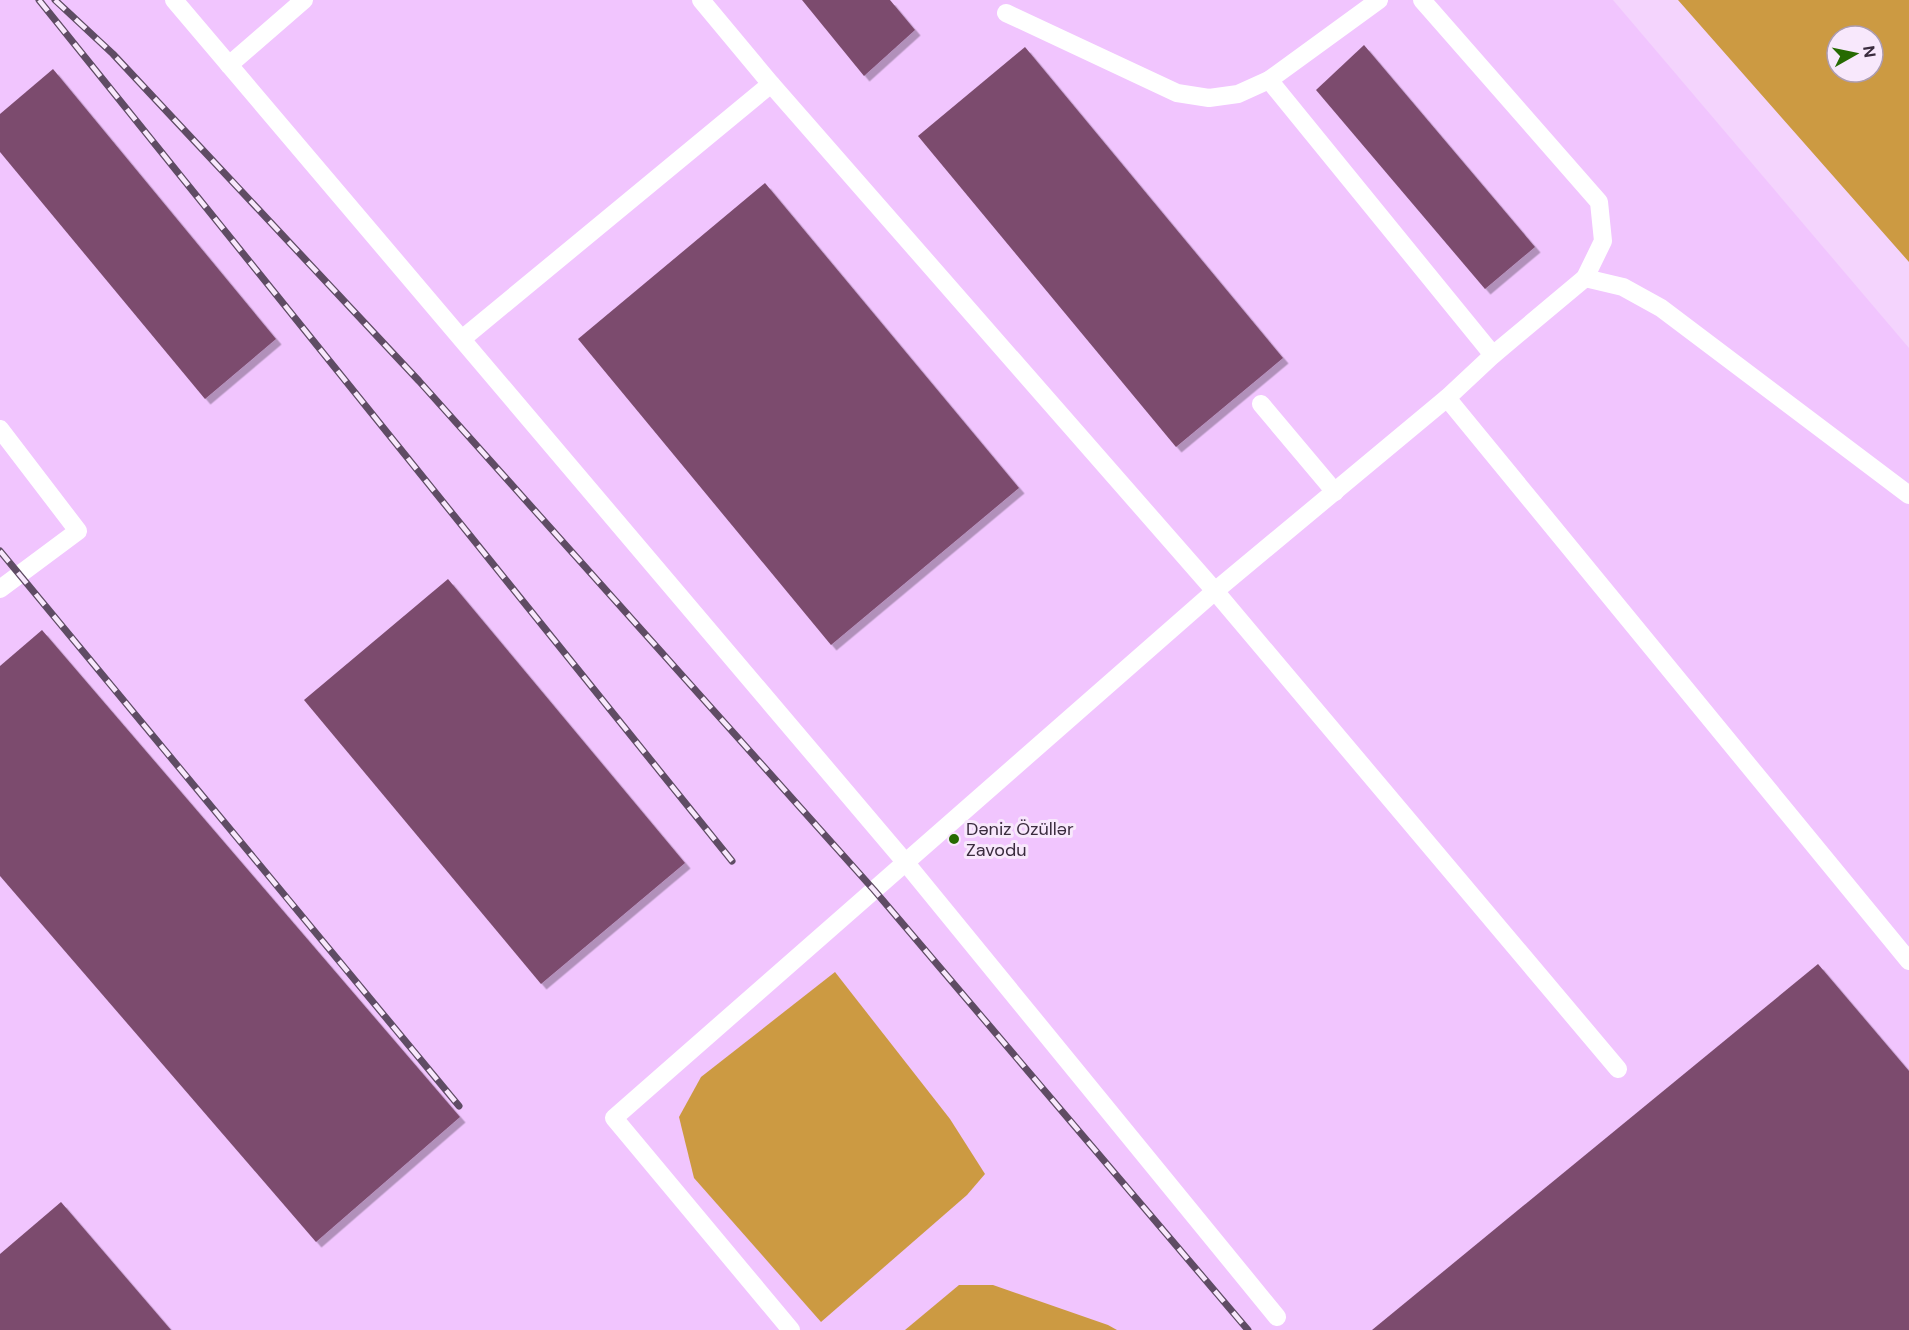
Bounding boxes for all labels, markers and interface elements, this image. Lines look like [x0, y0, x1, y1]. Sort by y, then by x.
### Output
north arrow [1825, 24, 1885, 84]
text: N [1858, 44, 1881, 59]
place label: Dəniz Özüllər Zavodu [966, 817, 1074, 862]
marker: Dəniz Özüllər Zavodu [947, 832, 961, 846]

